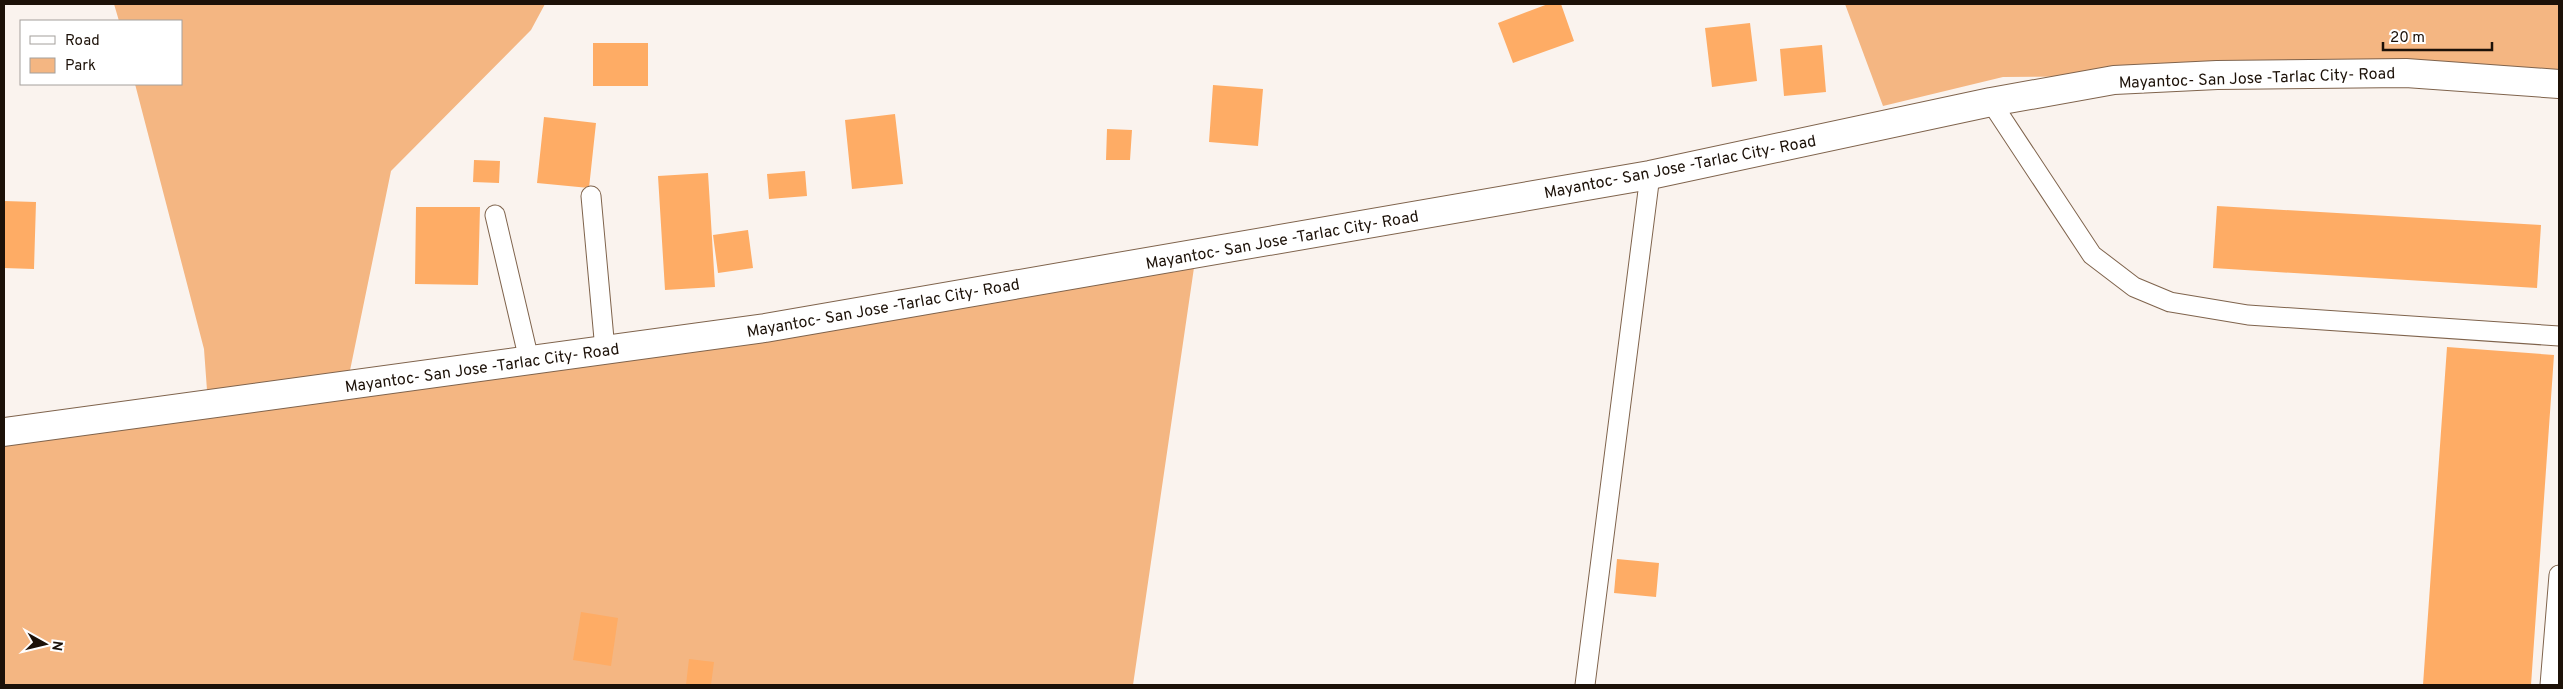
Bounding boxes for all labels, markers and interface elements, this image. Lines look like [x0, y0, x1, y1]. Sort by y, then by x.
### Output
legend [20, 20, 182, 85]
scale bar [2383, 20, 2492, 52]
text: 20 m [2390, 29, 2425, 48]
text: Road [65, 32, 100, 51]
text: Park [65, 57, 96, 76]
street label: Mayantoc- San Jose -Tarlac City- Road [2118, 64, 2396, 94]
street label: Mayantoc- San Jose -Tarlac City- Road [1543, 132, 1818, 204]
street label: Mayantoc- San Jose -Tarlac City- Road [1144, 207, 1420, 275]
street label: Mayantoc- San Jose -Tarlac City- Road [745, 275, 1021, 343]
street label: Mayantoc- San Jose -Tarlac City- Road [344, 340, 621, 398]
north arrow [20, 619, 70, 669]
text: N [47, 639, 66, 652]

